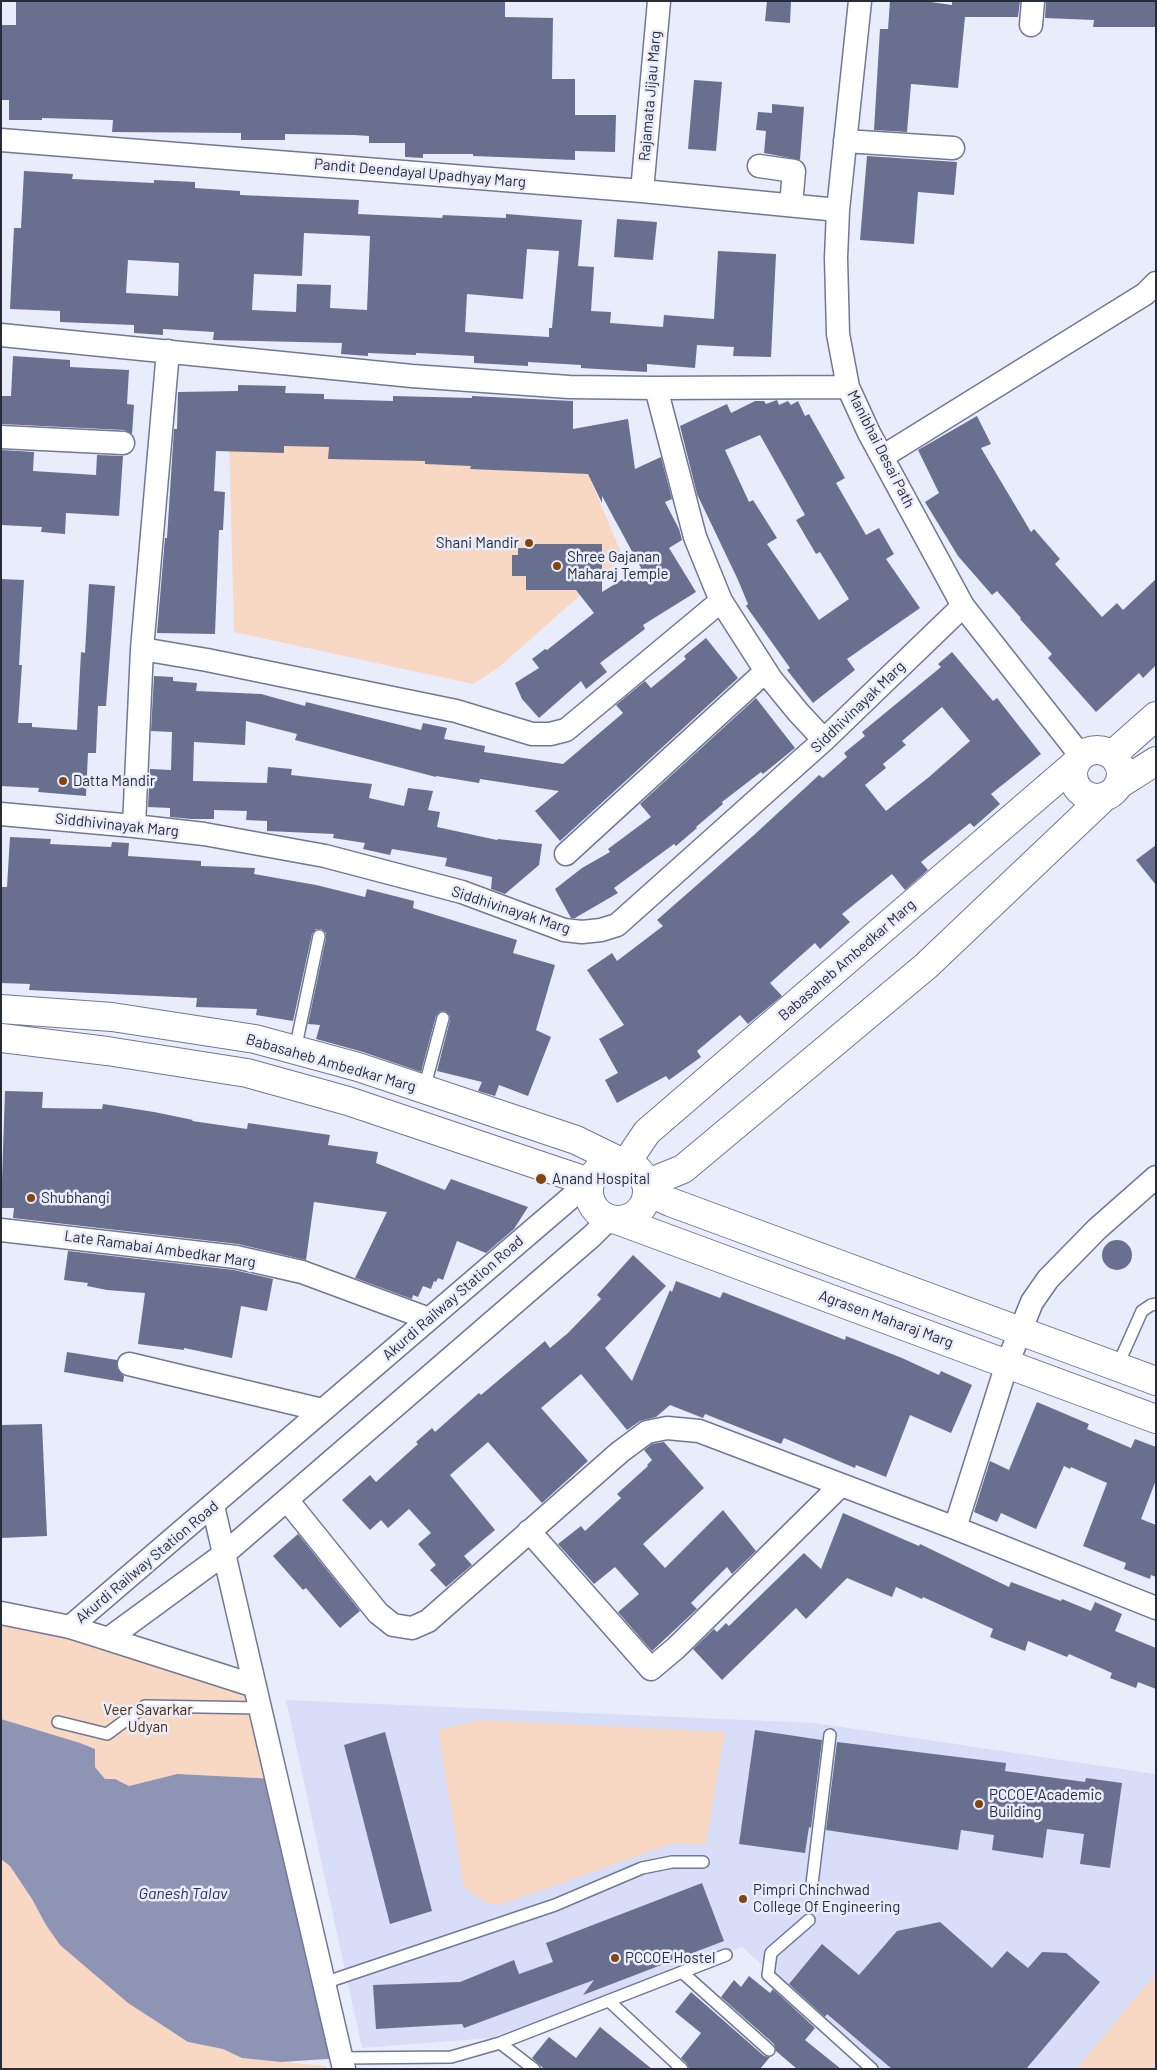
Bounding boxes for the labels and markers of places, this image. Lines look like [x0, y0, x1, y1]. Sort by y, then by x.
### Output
place label: Shani Mandir [436, 534, 519, 552]
marker: Shani Mandir [523, 537, 535, 549]
place label: Shree Gajanan Maharaj Temple [567, 548, 669, 583]
marker: Shree Gajanan Maharaj Temple [551, 560, 563, 572]
place label: Datta Mandir [73, 772, 155, 790]
marker: Datta Mandir [57, 775, 69, 787]
place label: Anand Hospital [552, 1170, 650, 1188]
marker: Anand Hospital [534, 1172, 548, 1186]
place label: Shubhangi [41, 1189, 110, 1207]
marker: Shubhangi [25, 1192, 37, 1204]
place label: PCCOE Academic Building [989, 1786, 1102, 1821]
marker: PCCOE Academic Building [973, 1798, 985, 1810]
place label: Pimpri Chinchwad College Of Engineering [753, 1881, 900, 1916]
marker: Pimpri Chinchwad College Of Engineering [737, 1893, 749, 1905]
place label: PCCOE Hostel [625, 1949, 715, 1967]
marker: PCCOE Hostel [609, 1952, 621, 1964]

